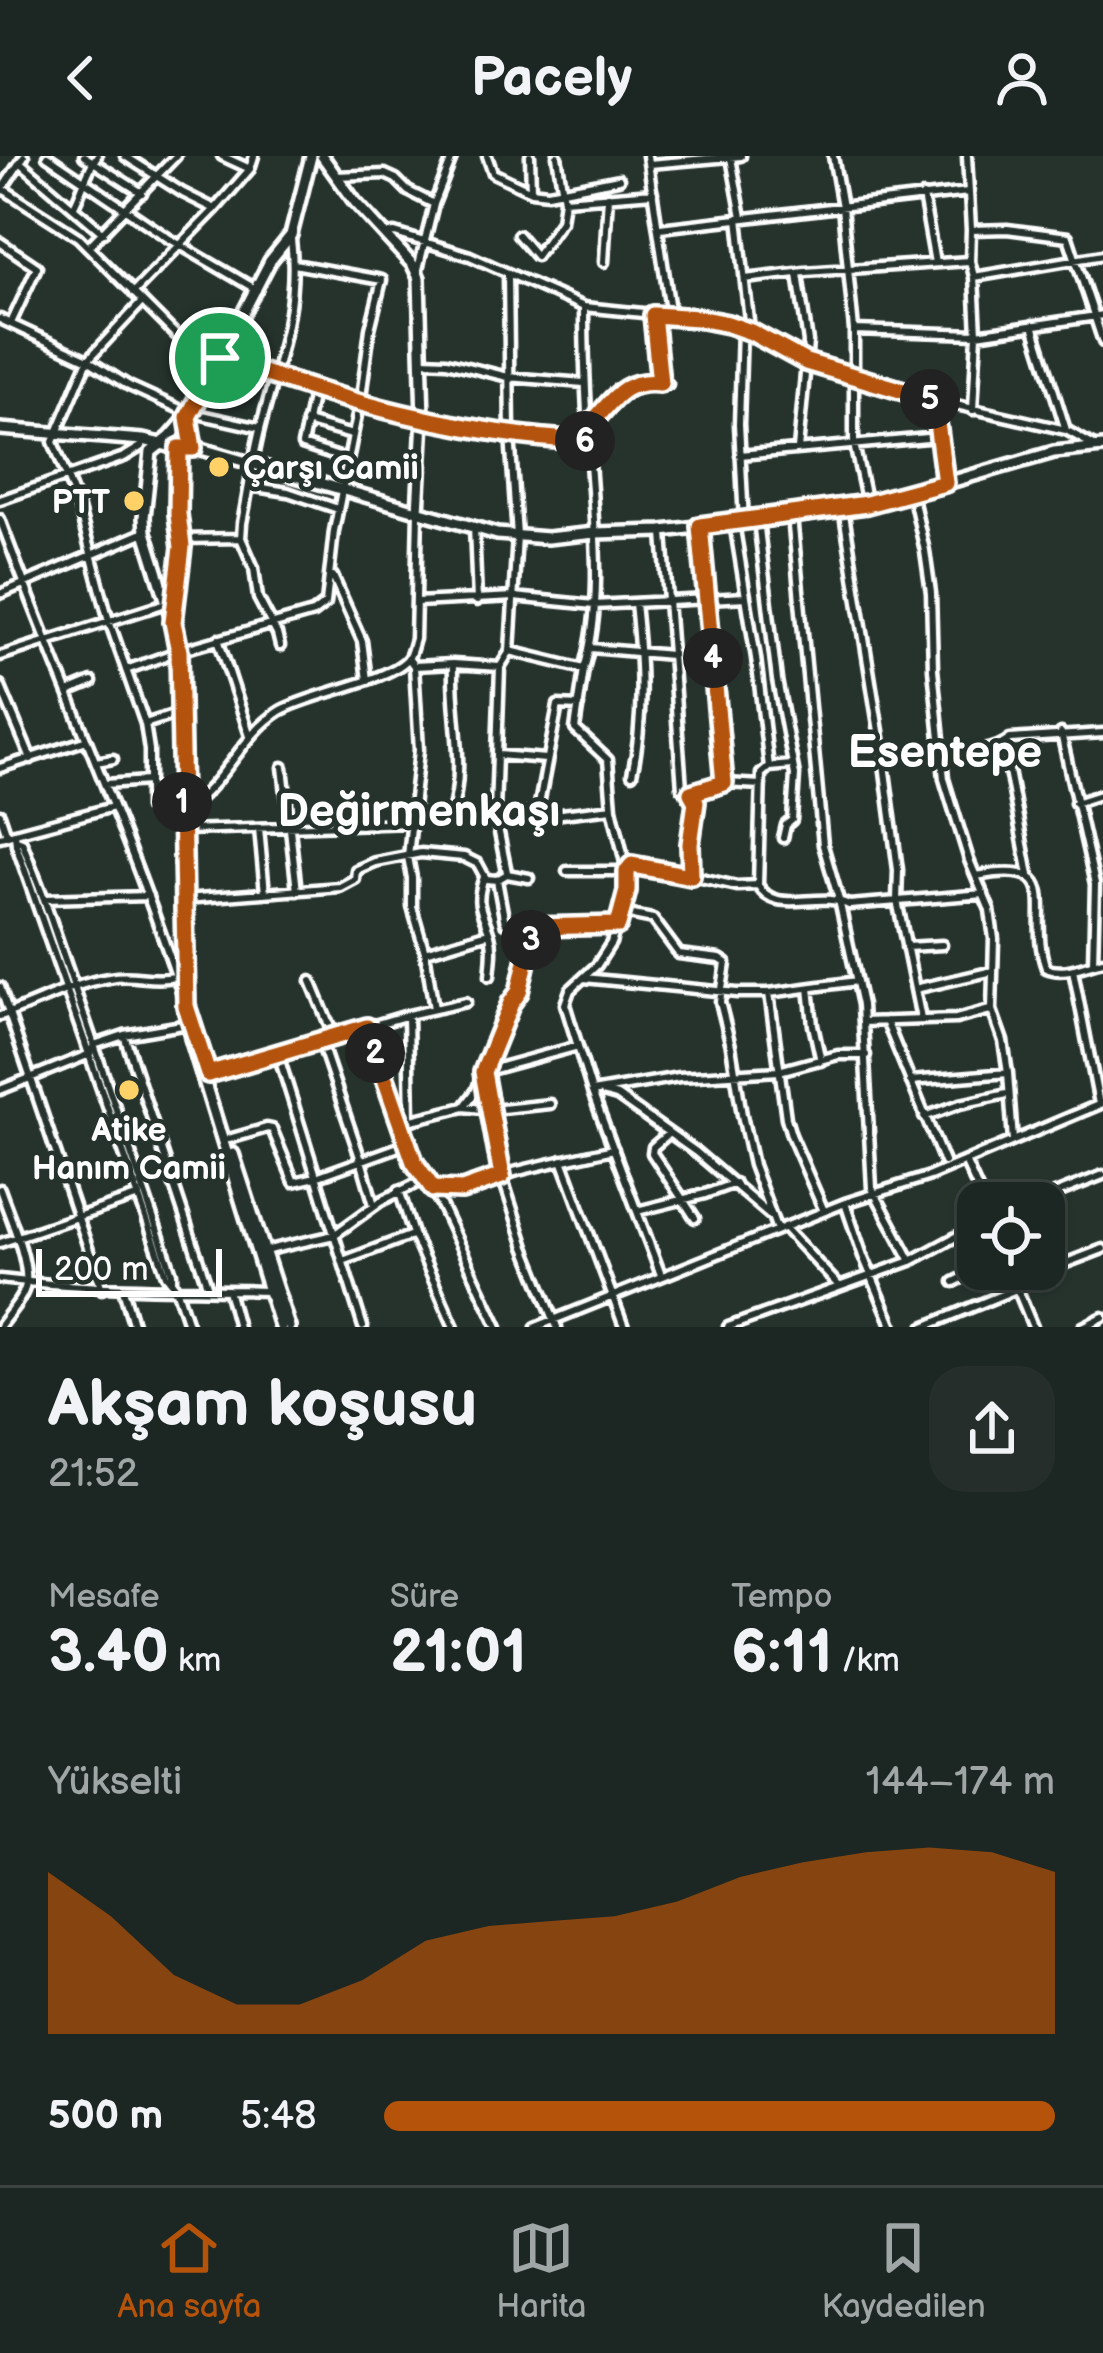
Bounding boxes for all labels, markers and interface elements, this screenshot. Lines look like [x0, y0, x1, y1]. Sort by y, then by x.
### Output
icon: back [48, 45, 114, 111]
icon: person [989, 45, 1055, 111]
text: Pacely [471, 46, 632, 111]
pin [169, 307, 271, 409]
icon: arrive [187, 325, 253, 391]
pin: 5 [900, 369, 960, 429]
text: 5 [920, 379, 940, 419]
pin: 6 [555, 411, 615, 471]
text: 6 [575, 421, 595, 461]
place label: Çarşı Camii [243, 449, 419, 489]
marker: Çarşı Camii [206, 454, 232, 480]
place label: PTT [52, 483, 110, 523]
marker: PTT [121, 488, 147, 514]
pin: 4 [683, 628, 743, 688]
text: 4 [703, 638, 723, 678]
district label: Esentepe [848, 726, 1042, 781]
pin: 1 [152, 772, 212, 832]
text: 1 [175, 782, 189, 822]
district label: Değirmenkaşı [278, 785, 560, 840]
pin: 3 [501, 910, 561, 970]
text: 3 [521, 920, 541, 960]
pin: 2 [345, 1023, 405, 1083]
text: 2 [365, 1033, 385, 1073]
marker: Atike Hanım Camii [116, 1077, 142, 1103]
place label: Atike Hanım Camii [32, 1111, 226, 1189]
map controls [957, 1182, 1065, 1290]
button: locate [957, 1182, 1065, 1290]
scale bar [36, 1243, 222, 1296]
text: 200 m [54, 1250, 148, 1290]
text: Akşam koşusu [48, 1366, 477, 1445]
button: share [929, 1366, 1055, 1492]
text: 21:52 [48, 1451, 139, 1498]
text: Mesafe [48, 1577, 160, 1617]
text: Süre [390, 1577, 459, 1617]
text: Tempo [731, 1577, 832, 1617]
text: 3.40 [48, 1617, 169, 1689]
text: 21:01 [390, 1617, 527, 1689]
text: 6:11 [731, 1617, 833, 1689]
text: km [169, 1641, 221, 1681]
text: /km [833, 1641, 900, 1681]
text: Yükselti [48, 1759, 182, 1806]
text: 144–174 m [866, 1759, 1055, 1806]
text: 500 m [48, 2093, 163, 2140]
text: 5:48 [240, 2093, 317, 2140]
tab: Ana sayfa [117, 2215, 261, 2327]
tab: Harita [496, 2215, 587, 2327]
tab: Kaydedilen [821, 2215, 986, 2327]

